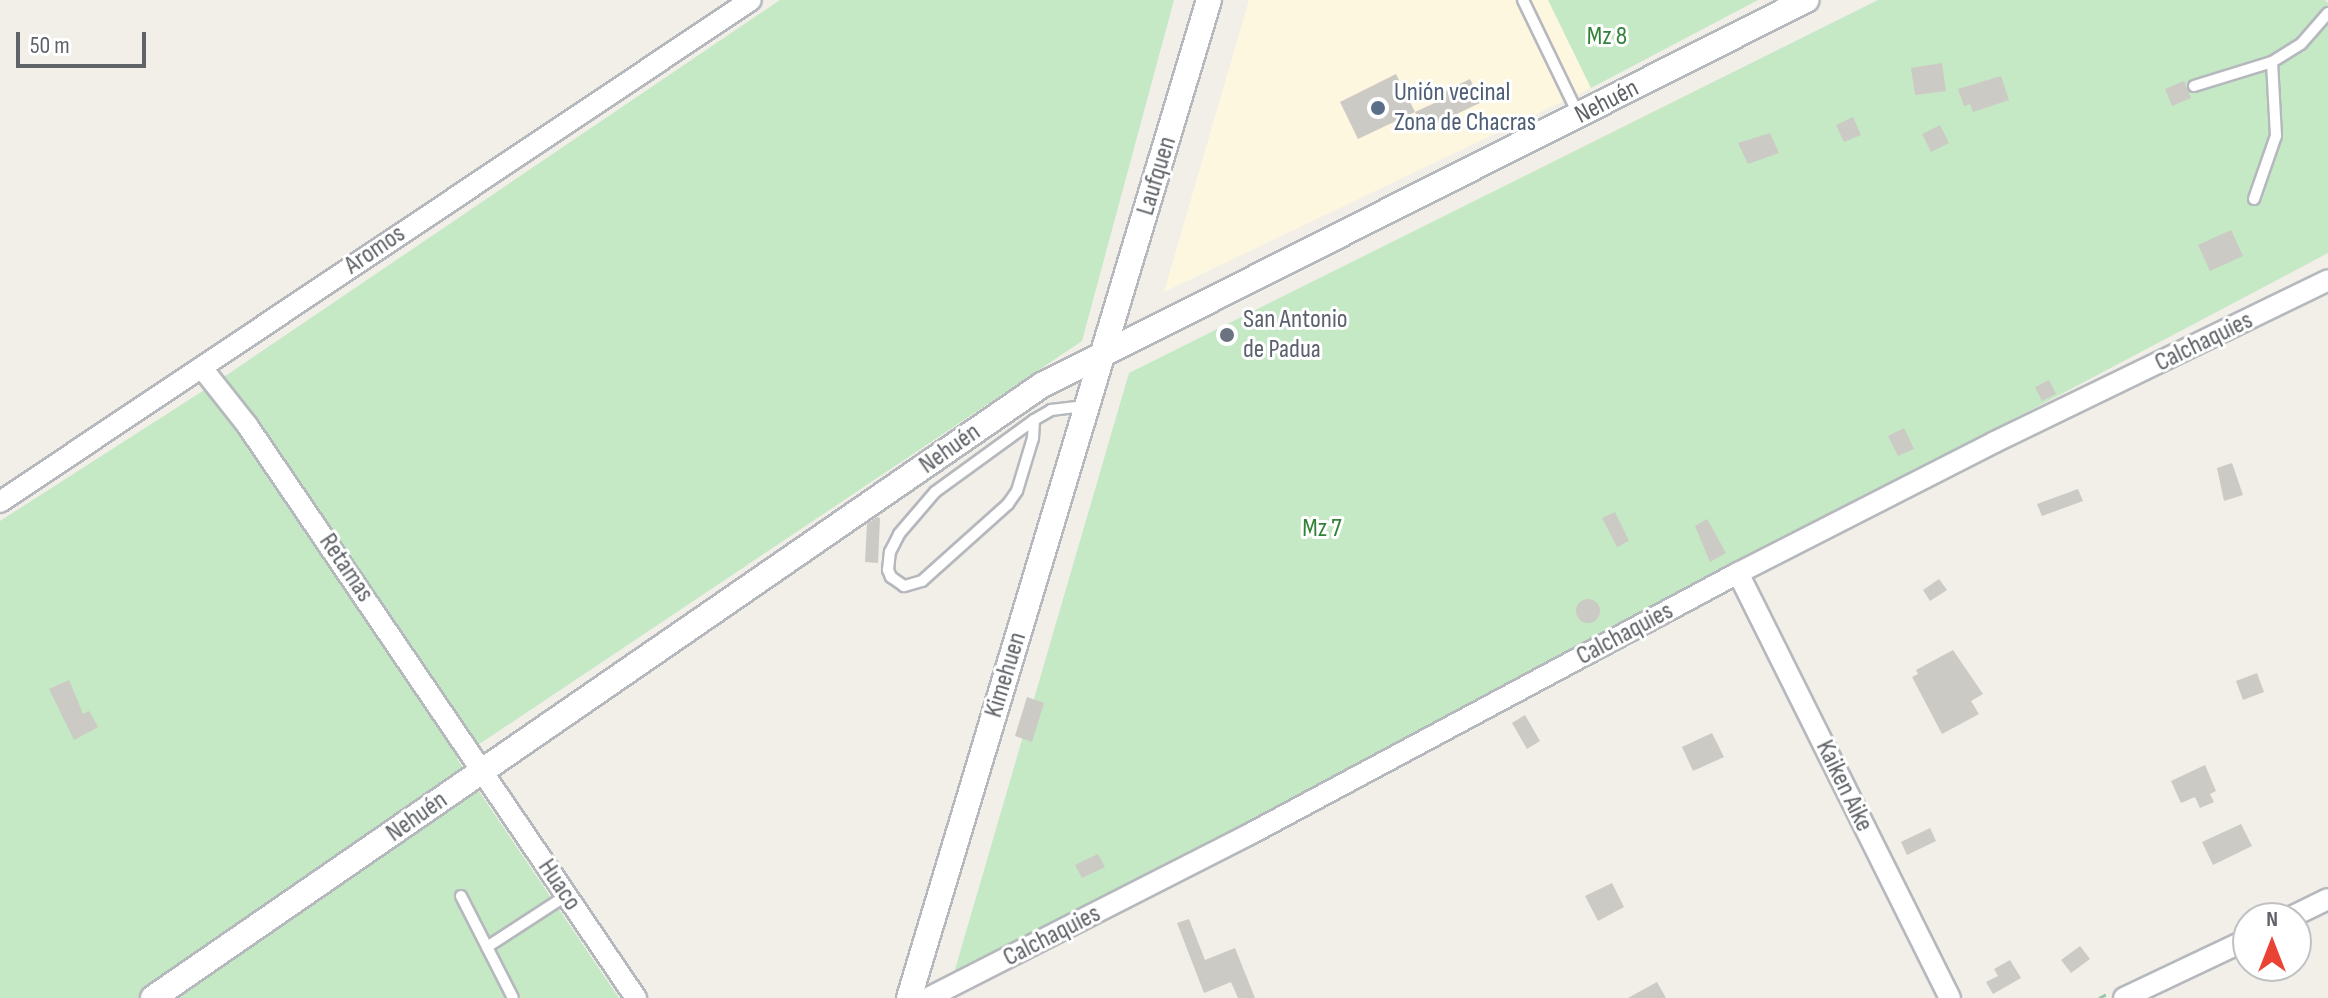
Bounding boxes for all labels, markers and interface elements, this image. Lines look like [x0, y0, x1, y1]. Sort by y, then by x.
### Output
scale bar [20, 16, 150, 66]
park label: Mz 8 [1587, 21, 1627, 53]
text: 50 m [30, 31, 70, 60]
street label: Nehuén [1570, 73, 1644, 131]
place label: Unión vecinal Zona de Chacras [1394, 77, 1536, 138]
marker: Unión vecinal Zona de Chacras [1369, 99, 1387, 117]
street label: Laufquen [1130, 133, 1184, 219]
street label: Aromos [339, 219, 411, 281]
place label: San Antonio de Padua [1243, 304, 1348, 366]
street label: Calchaquies [2150, 305, 2258, 379]
marker: San Antonio de Padua [1218, 326, 1236, 344]
street label: Nehuén [913, 417, 987, 481]
park label: Mz 7 [1302, 513, 1342, 545]
street label: Retamas [312, 528, 380, 608]
street label: Calchaquies [1571, 596, 1679, 672]
street label: Kimehuen [978, 629, 1034, 721]
street label: Kaiken Aike [1809, 735, 1879, 837]
street label: Nehuén [380, 785, 454, 849]
street label: Huaco [531, 853, 587, 917]
street label: Calchaquies [998, 898, 1106, 974]
north arrow [2232, 902, 2312, 982]
text: N [2266, 906, 2278, 933]

